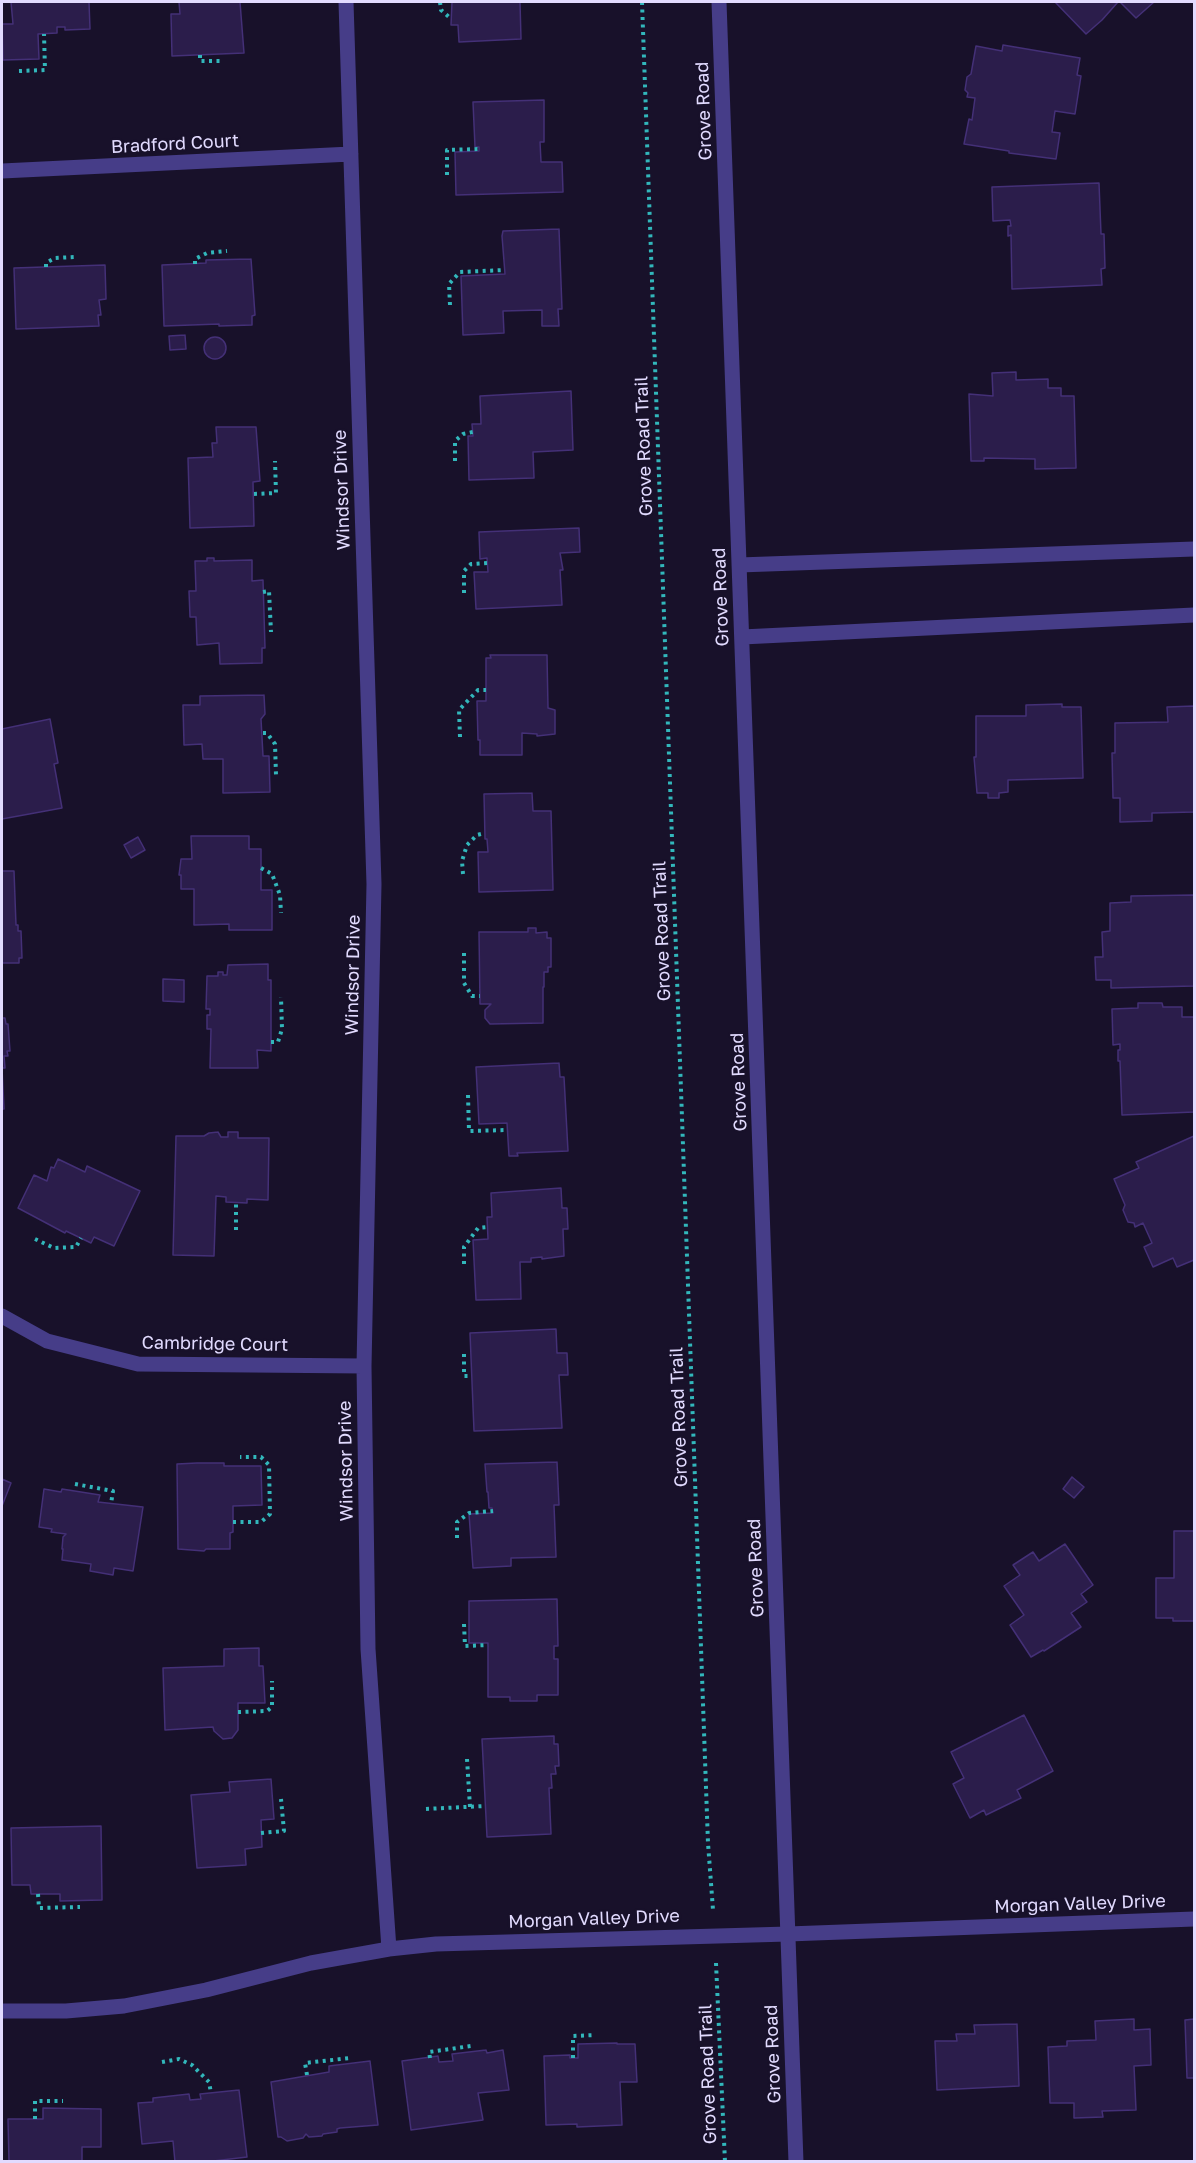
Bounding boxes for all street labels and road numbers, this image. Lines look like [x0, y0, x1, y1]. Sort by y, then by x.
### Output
street label: Grove Road [691, 61, 717, 161]
street label: Bradford Court [110, 130, 240, 158]
street label: Grove Road Trail [631, 375, 657, 517]
street label: Windsor Drive [329, 429, 355, 551]
street label: Grove Road [708, 547, 734, 647]
street label: Grove Road Trail [649, 860, 675, 1002]
street label: Windsor Drive [341, 914, 365, 1036]
street label: Grove Road [726, 1032, 752, 1132]
street label: Cambridge Court [141, 1332, 289, 1356]
street label: Grove Road Trail [666, 1346, 692, 1488]
street label: Windsor Drive [334, 1400, 358, 1522]
street label: Grove Road [743, 1518, 769, 1618]
street label: Morgan Valley Drive [994, 1890, 1166, 1918]
street label: Morgan Valley Drive [508, 1905, 680, 1933]
street label: Grove Road Trail [695, 2003, 721, 2145]
street label: Grove Road [760, 2004, 786, 2104]

